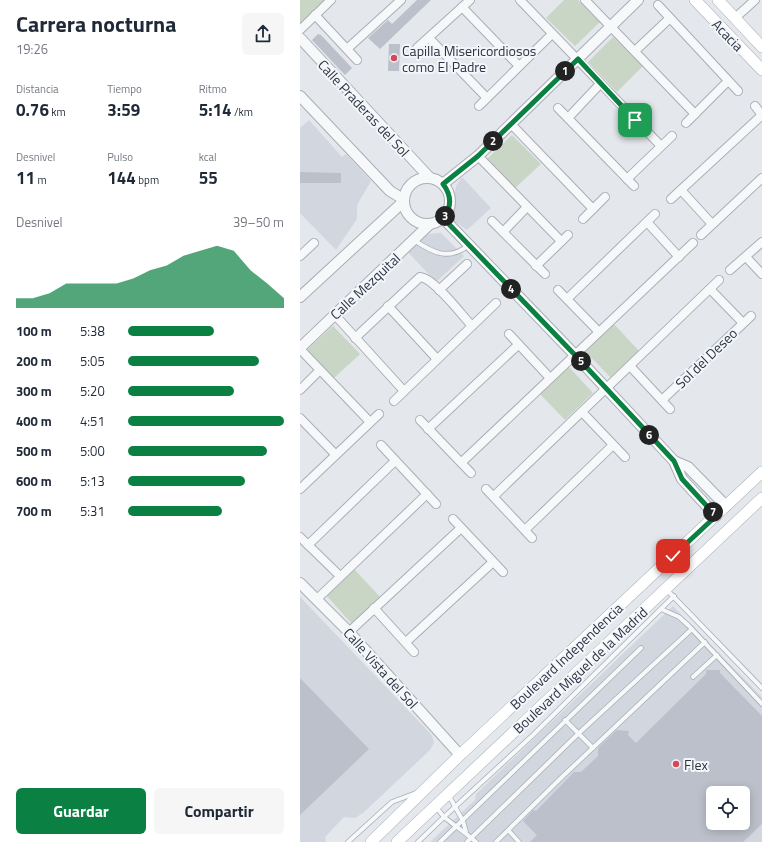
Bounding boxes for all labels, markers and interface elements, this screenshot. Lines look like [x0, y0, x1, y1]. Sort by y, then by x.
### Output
text: Carrera nocturna [16, 7, 177, 41]
button: share [242, 13, 284, 55]
street label: Acacia [707, 14, 749, 56]
text: 19:26 [16, 39, 48, 59]
place label: Capilla Misericordiosos como El Padre [402, 40, 536, 77]
marker: Capilla Misericordiosos como El Padre [389, 53, 399, 63]
street label: Calle Praderas del Sol [313, 55, 415, 161]
pin: 1 [555, 61, 575, 81]
text: 1 [562, 63, 568, 79]
text: Distancia [16, 81, 59, 97]
text: Tiempo [107, 81, 142, 97]
text: Ritmo [199, 81, 227, 97]
text: 0.76 [16, 97, 49, 123]
text: 3:59 [107, 97, 140, 123]
text: 5:14 [199, 97, 232, 123]
pin [618, 103, 652, 137]
text: km [49, 104, 66, 120]
text: /km [232, 104, 253, 120]
icon: arrive [624, 109, 646, 131]
pin: 2 [483, 131, 503, 151]
text: 2 [490, 133, 496, 149]
text: Desnivel [16, 149, 55, 165]
text: Pulso [107, 149, 133, 165]
text: kcal [199, 149, 217, 165]
text: 11 [16, 165, 35, 191]
text: 144 [107, 165, 136, 191]
text: 55 [199, 165, 218, 191]
text: m [35, 172, 47, 188]
text: bpm [136, 172, 159, 188]
pin: 3 [435, 206, 455, 226]
text: 3 [442, 208, 448, 224]
text: Desnivel [16, 212, 63, 232]
text: 39–50 m [233, 212, 284, 232]
street label: Calle Mezquital [325, 248, 405, 324]
pin: 4 [501, 279, 521, 299]
text: 4 [508, 281, 514, 297]
text: 100 m [16, 321, 52, 341]
text: 5:38 [80, 321, 105, 341]
street label: Sol del Deseo [670, 323, 742, 393]
text: 200 m [16, 351, 52, 371]
text: 5:05 [80, 351, 105, 371]
pin: 5 [571, 351, 591, 371]
text: 5 [578, 353, 584, 369]
text: 300 m [16, 381, 52, 401]
text: 5:20 [80, 381, 105, 401]
text: 400 m [16, 411, 52, 431]
text: 4:51 [80, 411, 105, 431]
pin: 6 [639, 425, 659, 445]
text: 6 [646, 427, 652, 443]
text: 500 m [16, 441, 52, 461]
text: 5:00 [80, 441, 105, 461]
text: 600 m [16, 471, 52, 491]
text: 5:13 [80, 471, 105, 491]
text: 700 m [16, 501, 52, 521]
text: 5:31 [80, 501, 105, 521]
pin: 7 [703, 502, 723, 522]
text: 7 [710, 504, 716, 520]
pin [656, 539, 690, 573]
icon: check [662, 545, 684, 567]
street label: Boulevard Independencia [505, 598, 627, 714]
street label: Boulevard Miguel de la Madrid [508, 602, 652, 738]
street label: Calle Vista del Sol [339, 623, 423, 713]
place label: Flex [684, 754, 709, 775]
marker: Flex [671, 759, 681, 769]
map controls [706, 786, 750, 830]
button: locate [706, 786, 750, 830]
button: Guardar [16, 788, 146, 834]
button: Compartir [154, 788, 284, 834]

